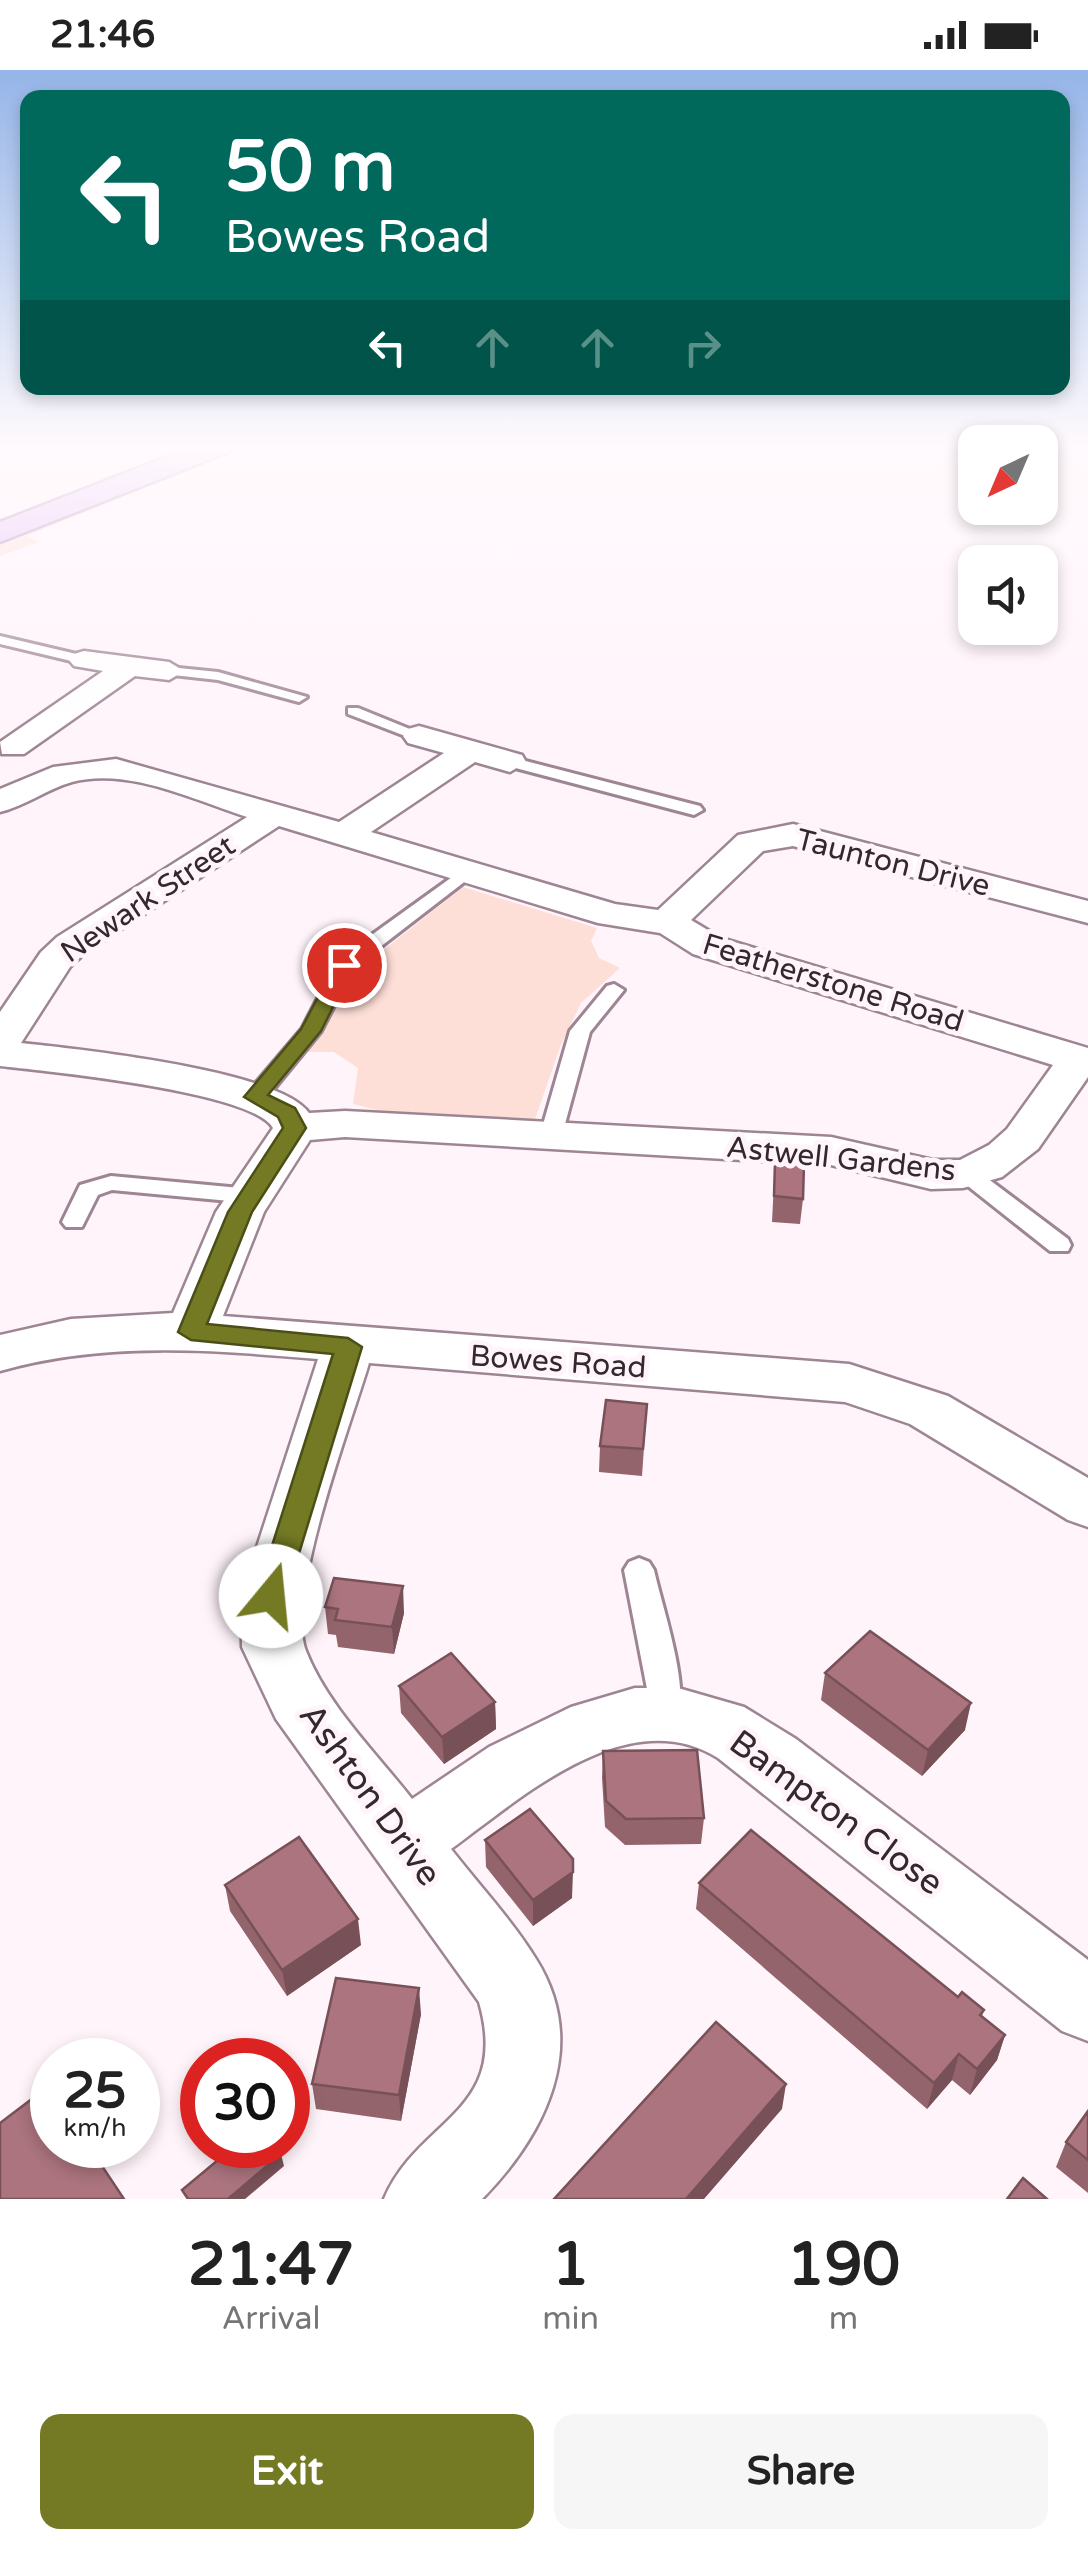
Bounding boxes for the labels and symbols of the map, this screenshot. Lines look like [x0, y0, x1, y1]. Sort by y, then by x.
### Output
north arrow [958, 425, 1058, 525]
street label: Taunton Drive [792, 821, 994, 905]
street label: Newark Street [54, 827, 242, 971]
pin [302, 923, 387, 1008]
street label: Featherstone Road [698, 926, 968, 1040]
street label: Astwell Gardens [724, 1129, 958, 1189]
street label: Bowes Road [469, 1337, 647, 1387]
position arrow [219, 1544, 323, 1648]
street label: Ashton Drive [290, 1696, 450, 1894]
street label: Bampton Close [721, 1721, 951, 1905]
speed limit sign: 30 [180, 2038, 310, 2168]

